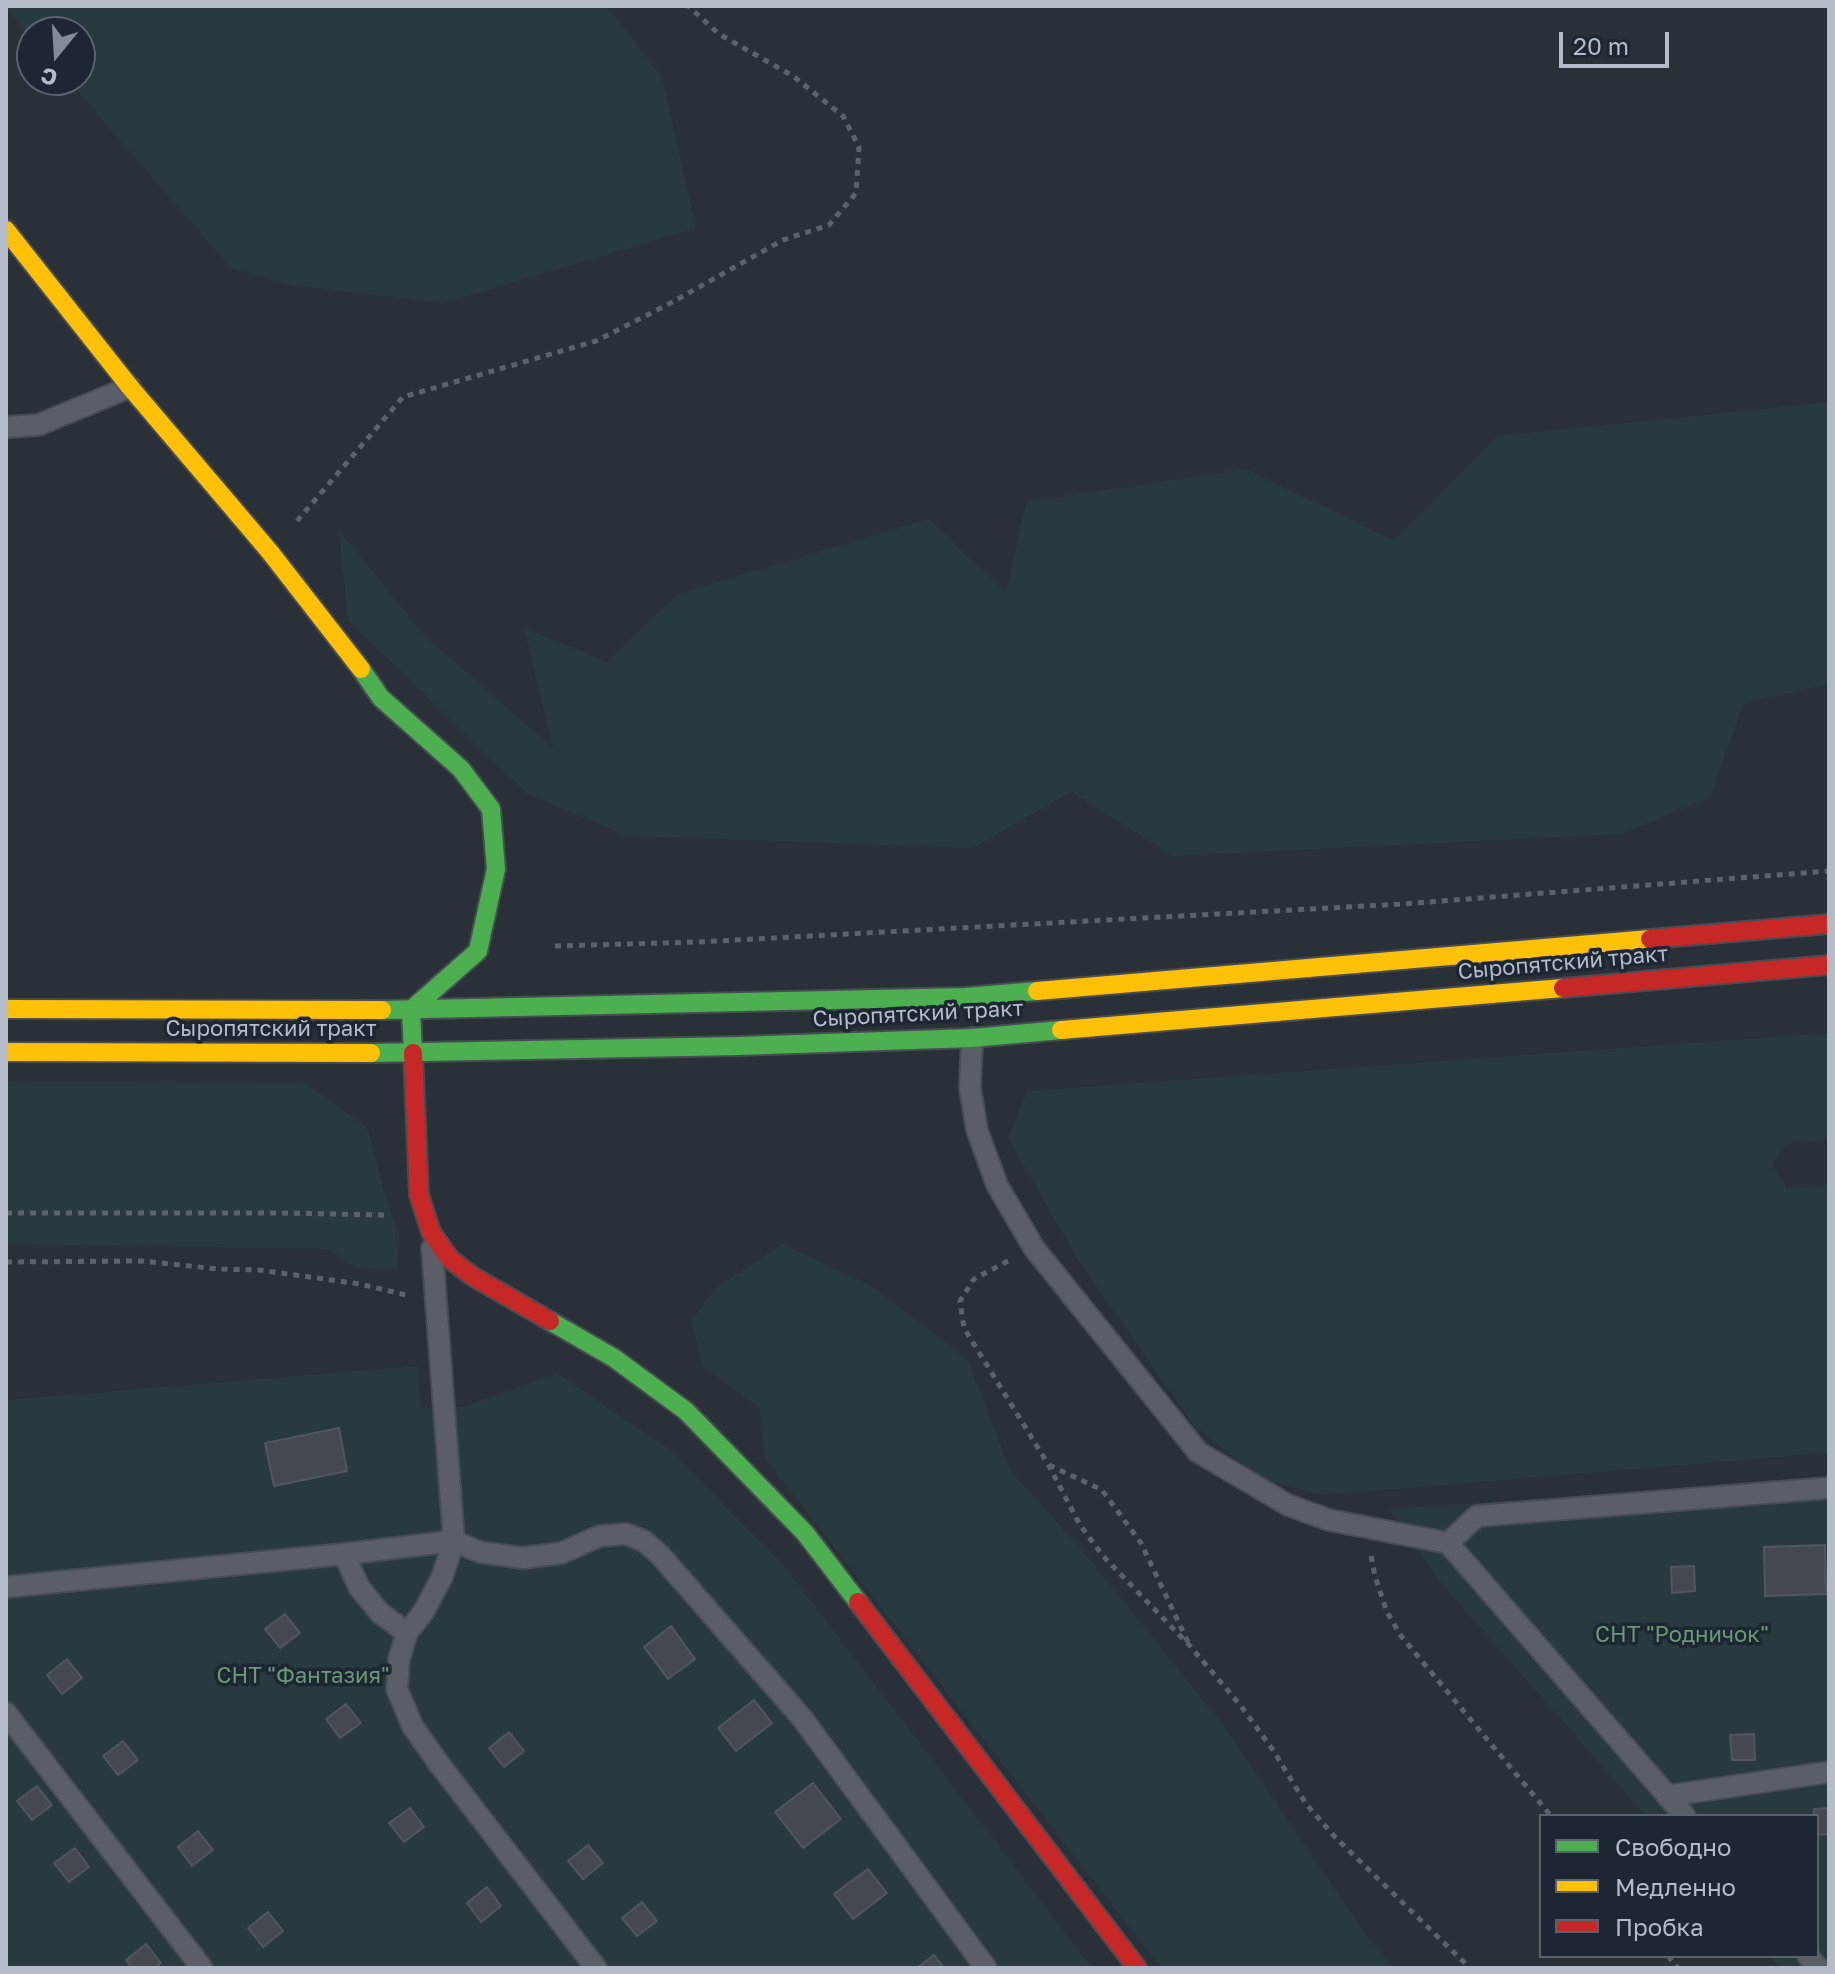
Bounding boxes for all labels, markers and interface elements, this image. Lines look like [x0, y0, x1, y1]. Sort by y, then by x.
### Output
north arrow [16, 16, 96, 96]
scale bar [1563, 16, 1673, 66]
text: 20 m [1573, 31, 1629, 60]
text: С [37, 62, 61, 93]
street label: Сыропятский тракт [1457, 941, 1669, 985]
street label: Сыропятский тракт [812, 995, 1024, 1033]
street label: Сыропятский тракт [165, 1016, 377, 1042]
park label: СНТ "Родничок" [1595, 1622, 1769, 1648]
park label: СНТ "Фантазия" [216, 1663, 390, 1689]
legend [1539, 1814, 1819, 1958]
text: Свободно [1615, 1832, 1731, 1861]
text: Медленно [1615, 1872, 1736, 1901]
text: Пробка [1615, 1912, 1704, 1941]

